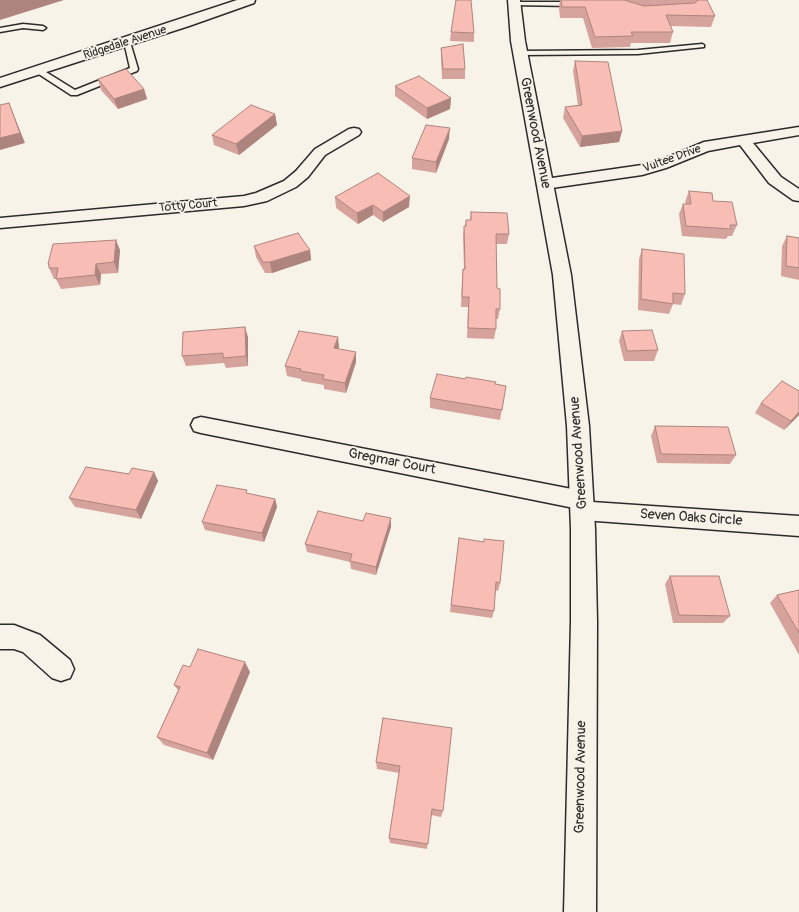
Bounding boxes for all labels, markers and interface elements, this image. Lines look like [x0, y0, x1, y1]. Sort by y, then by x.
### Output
street label: Ridgedale Avenue [82, 23, 168, 63]
street label: Greenwood Avenue [516, 76, 554, 190]
street label: Vultee Drive [641, 142, 703, 176]
street label: Totty Court [158, 196, 218, 216]
street label: Greenwood Avenue [567, 396, 591, 510]
street label: Gregmar Court [347, 445, 437, 479]
street label: Seven Oaks Circle [639, 506, 743, 530]
street label: Greenwood Avenue [572, 720, 590, 834]

